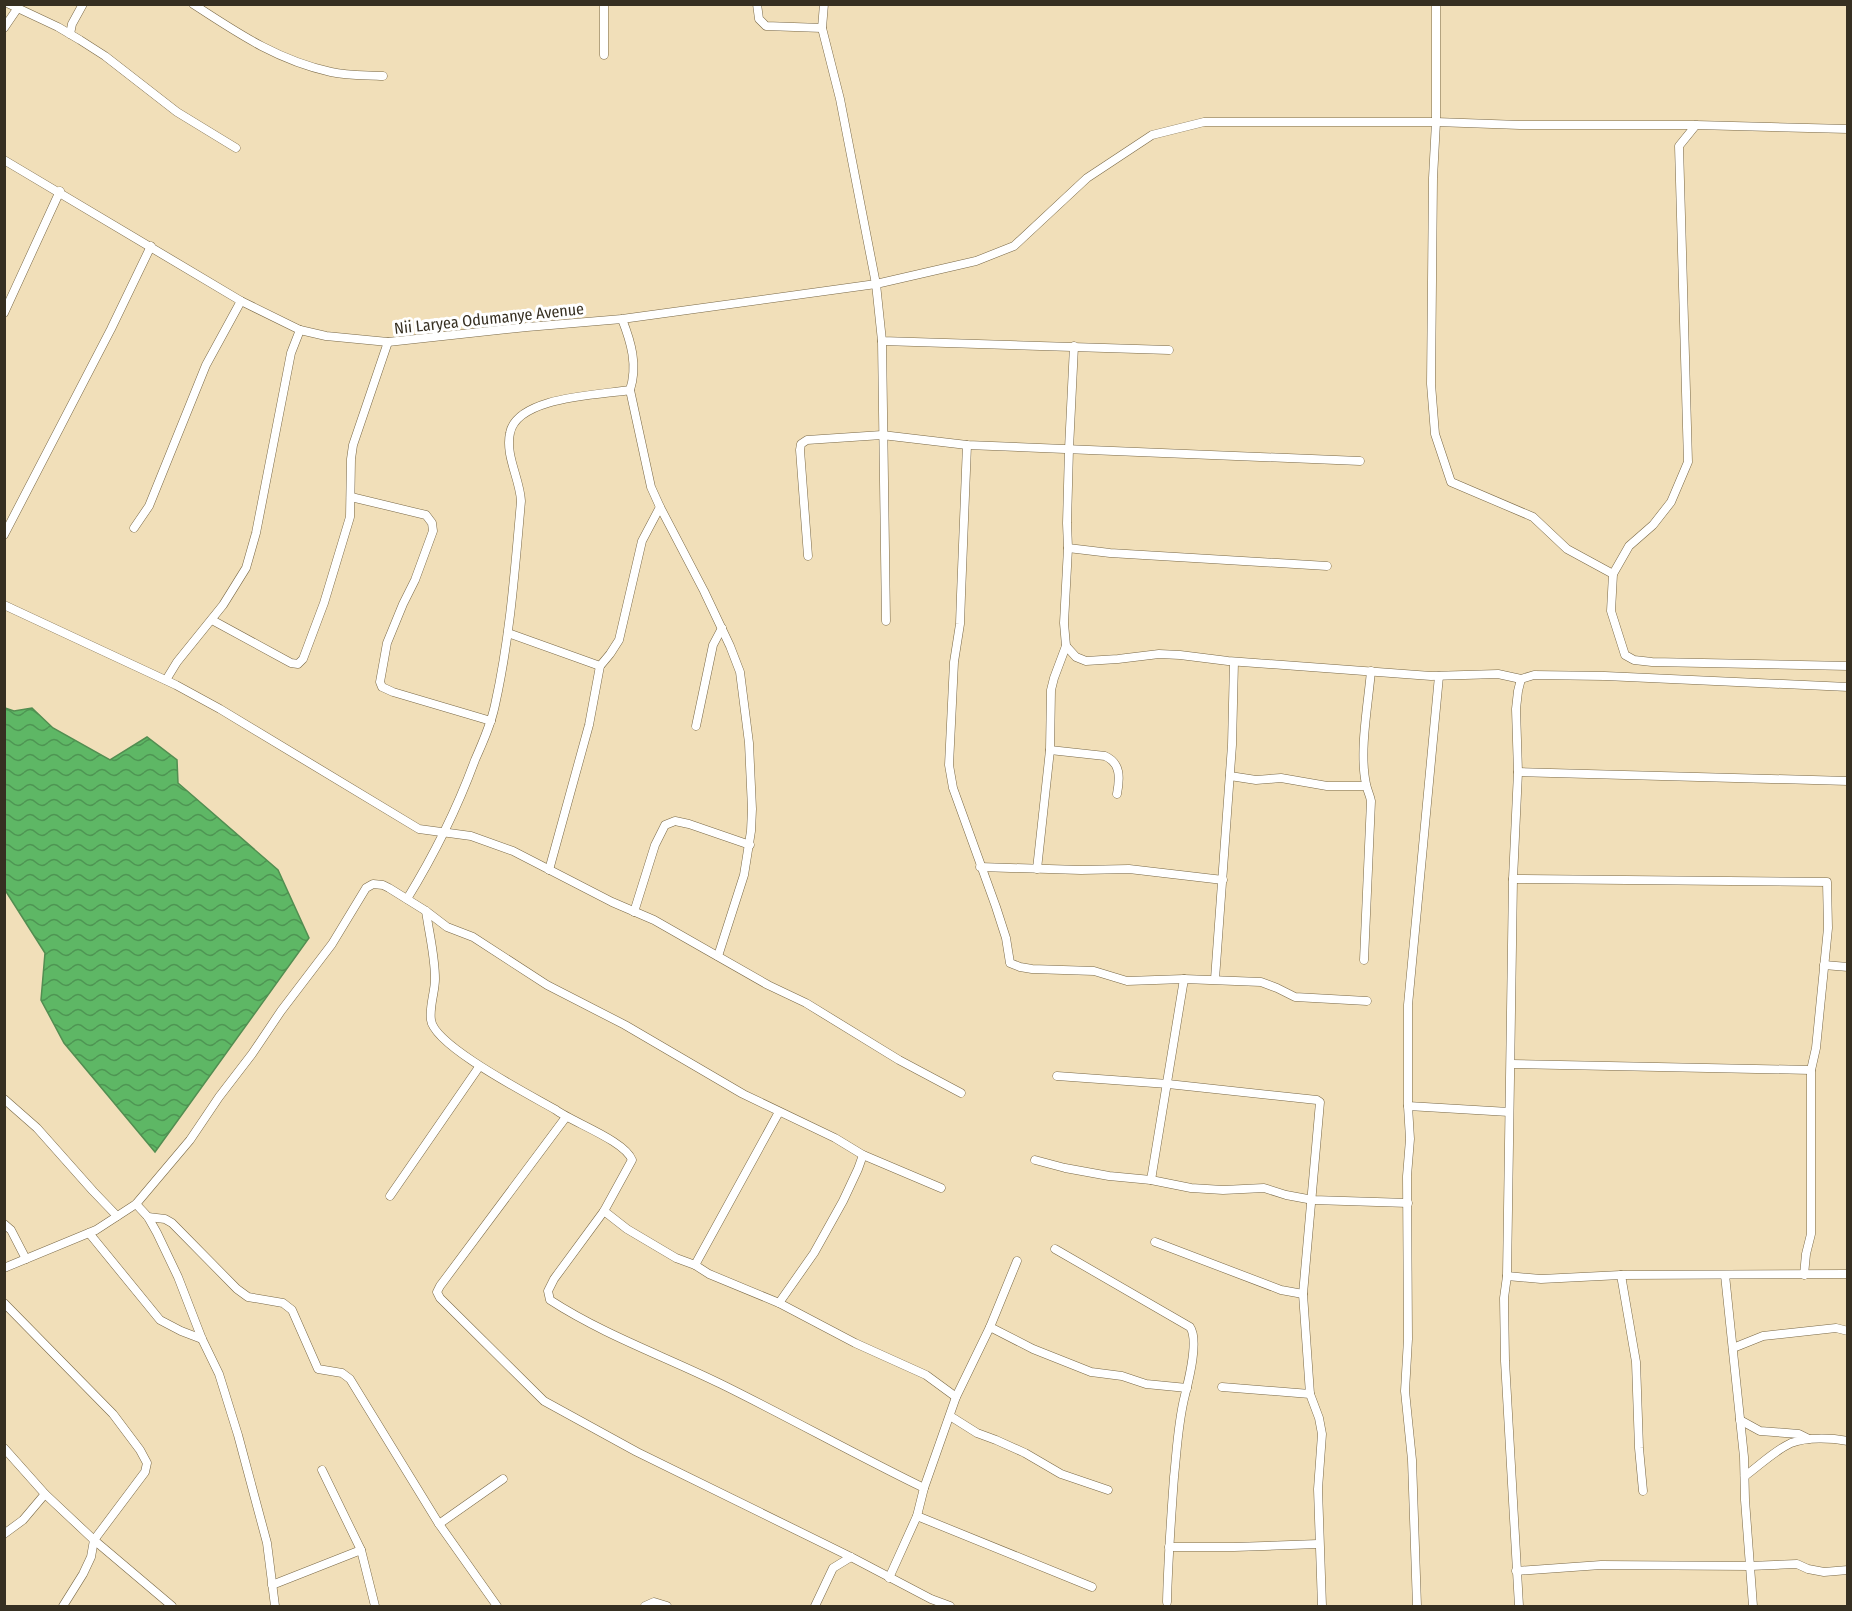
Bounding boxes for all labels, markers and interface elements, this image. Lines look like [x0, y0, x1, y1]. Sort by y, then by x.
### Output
street label: Nii Laryea Odumanye Avenue [393, 299, 585, 338]

